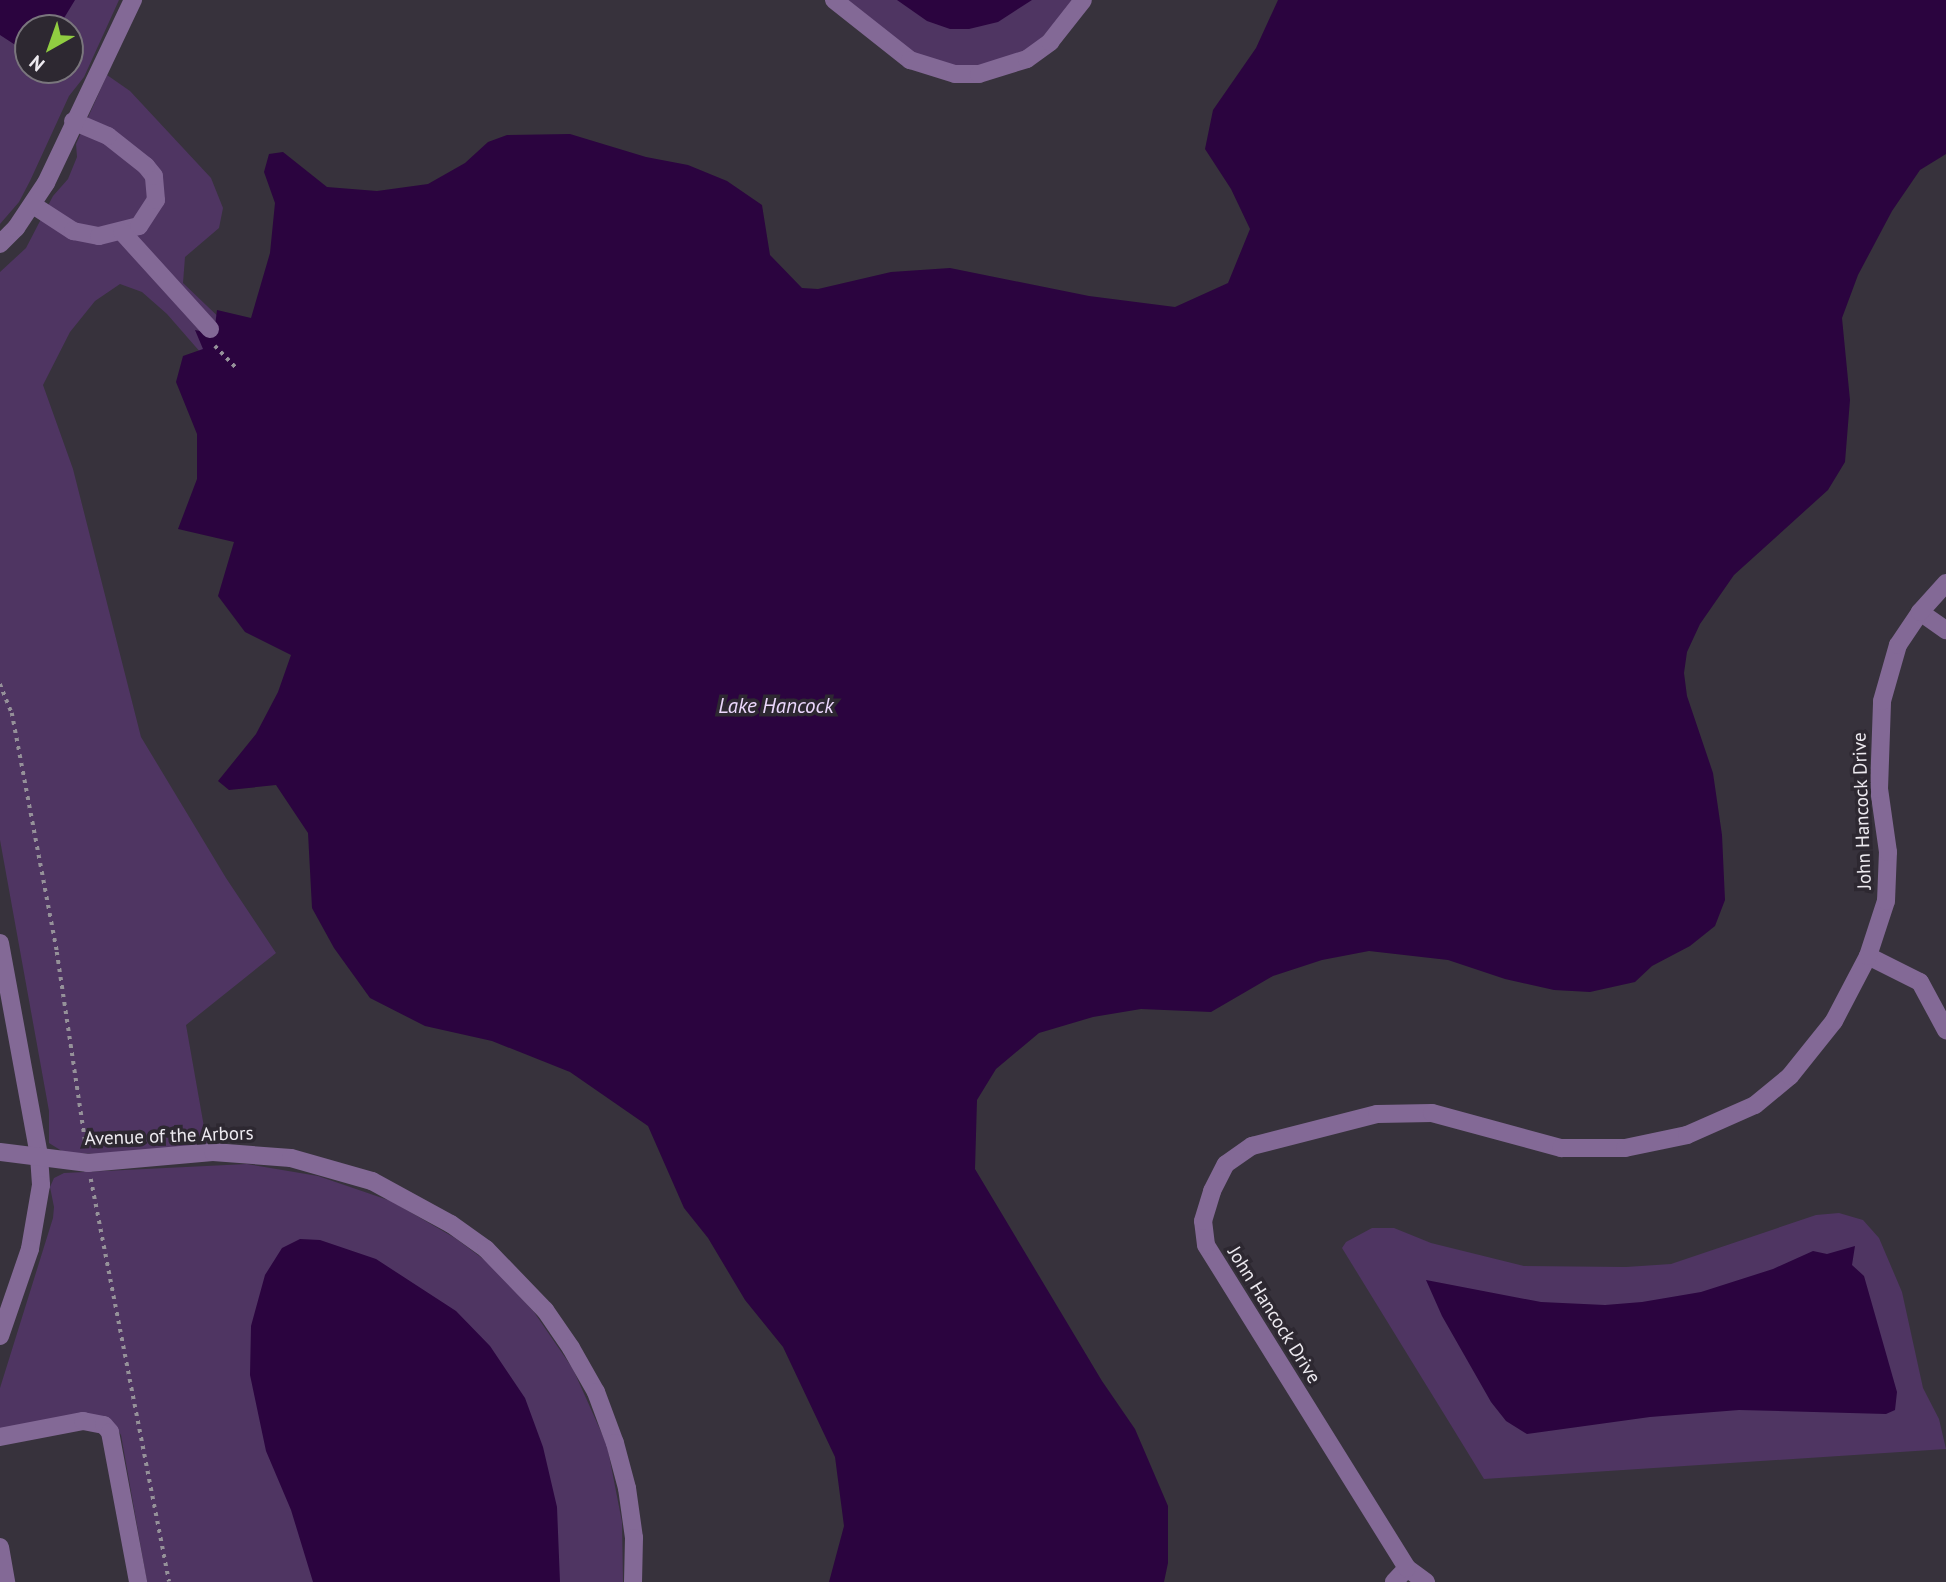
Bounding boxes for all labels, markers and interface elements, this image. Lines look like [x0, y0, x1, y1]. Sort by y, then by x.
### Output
north arrow [14, 14, 84, 84]
text: N [24, 50, 49, 77]
water label: Lake Hancock [718, 693, 834, 719]
street label: John Hancock Drive [1848, 732, 1876, 890]
street label: Avenue of the Arbors [84, 1122, 254, 1150]
street label: John Hancock Drive [1223, 1242, 1325, 1388]

